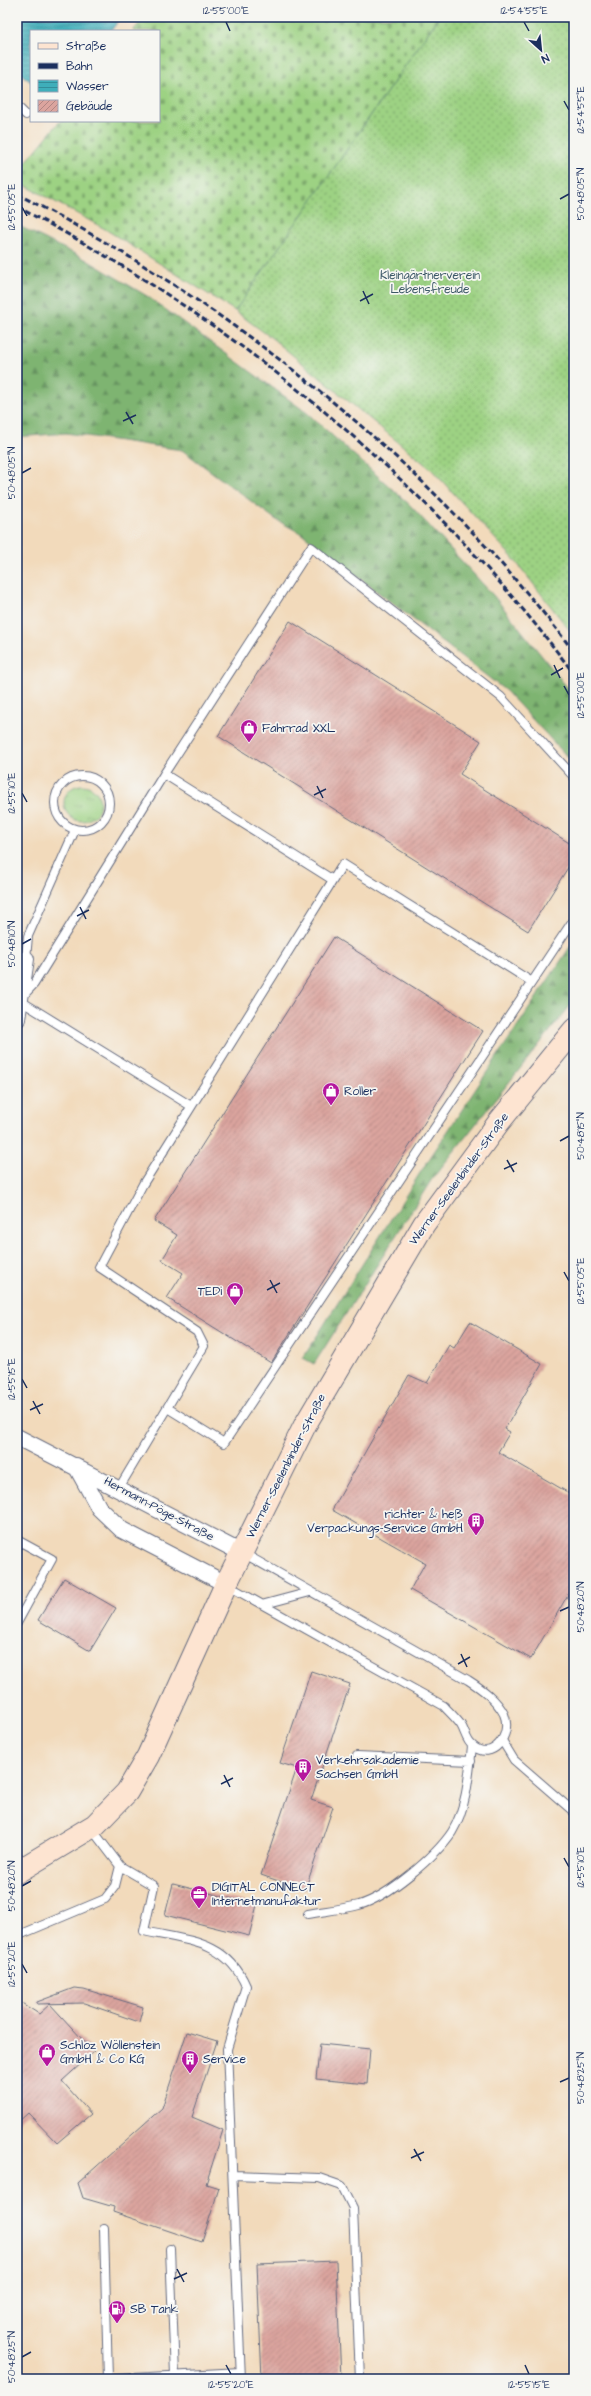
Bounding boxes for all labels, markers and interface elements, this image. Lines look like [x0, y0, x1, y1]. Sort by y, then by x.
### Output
text: 12°55'00"E [203, 4, 249, 18]
text: 12°54'55"E [500, 4, 548, 18]
legend [30, 30, 160, 122]
north arrow [521, 30, 561, 70]
text: Straße [66, 38, 107, 55]
text: N [539, 50, 552, 67]
text: Bahn [66, 58, 93, 75]
text: Wasser [66, 78, 109, 95]
text: 12°54'55"E [574, 86, 588, 134]
text: Gebäude [66, 98, 113, 115]
text: 50°48'05"N [574, 168, 588, 220]
text: 12°55'05"E [5, 184, 19, 230]
park label: Kleingärtnerverein Lebensfreude [380, 267, 480, 298]
text: 50°48'05"N [5, 447, 19, 499]
text: 12°55'00"E [574, 672, 588, 718]
shop icon: Fahrrad XXL [239, 718, 259, 743]
place label: Fahrrad XXL [262, 720, 336, 737]
text: 12°55'10"E [5, 772, 19, 813]
text: 50°48'10"N [5, 921, 19, 967]
shop icon: Roller [321, 1081, 341, 1106]
place label: Roller [344, 1083, 377, 1100]
street label: Werner-Seelenbinder-Straße [405, 1109, 513, 1249]
text: 50°48'15"N [574, 1112, 588, 1160]
text: 12°55'05"E [574, 1258, 588, 1304]
shop icon: TEDi [225, 1281, 245, 1306]
place label: TEDi [198, 1283, 222, 1300]
text: 12°55'15"E [5, 1358, 19, 1400]
street label: Werner-Seelenbinder-Straße [242, 1390, 330, 1541]
street label: Hermann-Pöge-Straße [100, 1473, 218, 1546]
place label: richter & heß Verpackungs-Service GmbH [307, 1506, 463, 1538]
building icon: richter & heß Verpackungs-Service GmbH [466, 1511, 486, 1536]
text: 50°48'20"N [574, 1581, 588, 1633]
place label: Verkehrsakademie Sachsen GmbH [316, 1752, 419, 1783]
building icon: Verkehrsakademie Sachsen GmbH [293, 1757, 313, 1782]
text: 12°55'10"E [574, 1846, 588, 1887]
text: 50°48'20"N [5, 1860, 19, 1912]
place label: DIGITAL CONNECT Internetmanufaktur [212, 1879, 321, 1910]
office icon: DIGITAL CONNECT Internetmanufaktur [189, 1884, 209, 1909]
text: 12°55'20"E [5, 1941, 19, 1987]
place label: Schloz Wöllenstein GmbH & Co KG [60, 2037, 160, 2068]
shop icon: Schloz Wöllenstein GmbH & Co KG [37, 2042, 57, 2067]
building icon: Service [180, 2049, 200, 2074]
place label: Service [203, 2051, 246, 2068]
text: 50°48'25"N [574, 2052, 588, 2104]
fuel station icon: SB Tank [107, 2299, 127, 2324]
place label: SB Tank [130, 2301, 179, 2318]
text: 50°48'25"N [5, 2331, 19, 2383]
text: 12°55'20"E [208, 2378, 254, 2392]
text: 12°55'15"E [508, 2378, 550, 2392]

